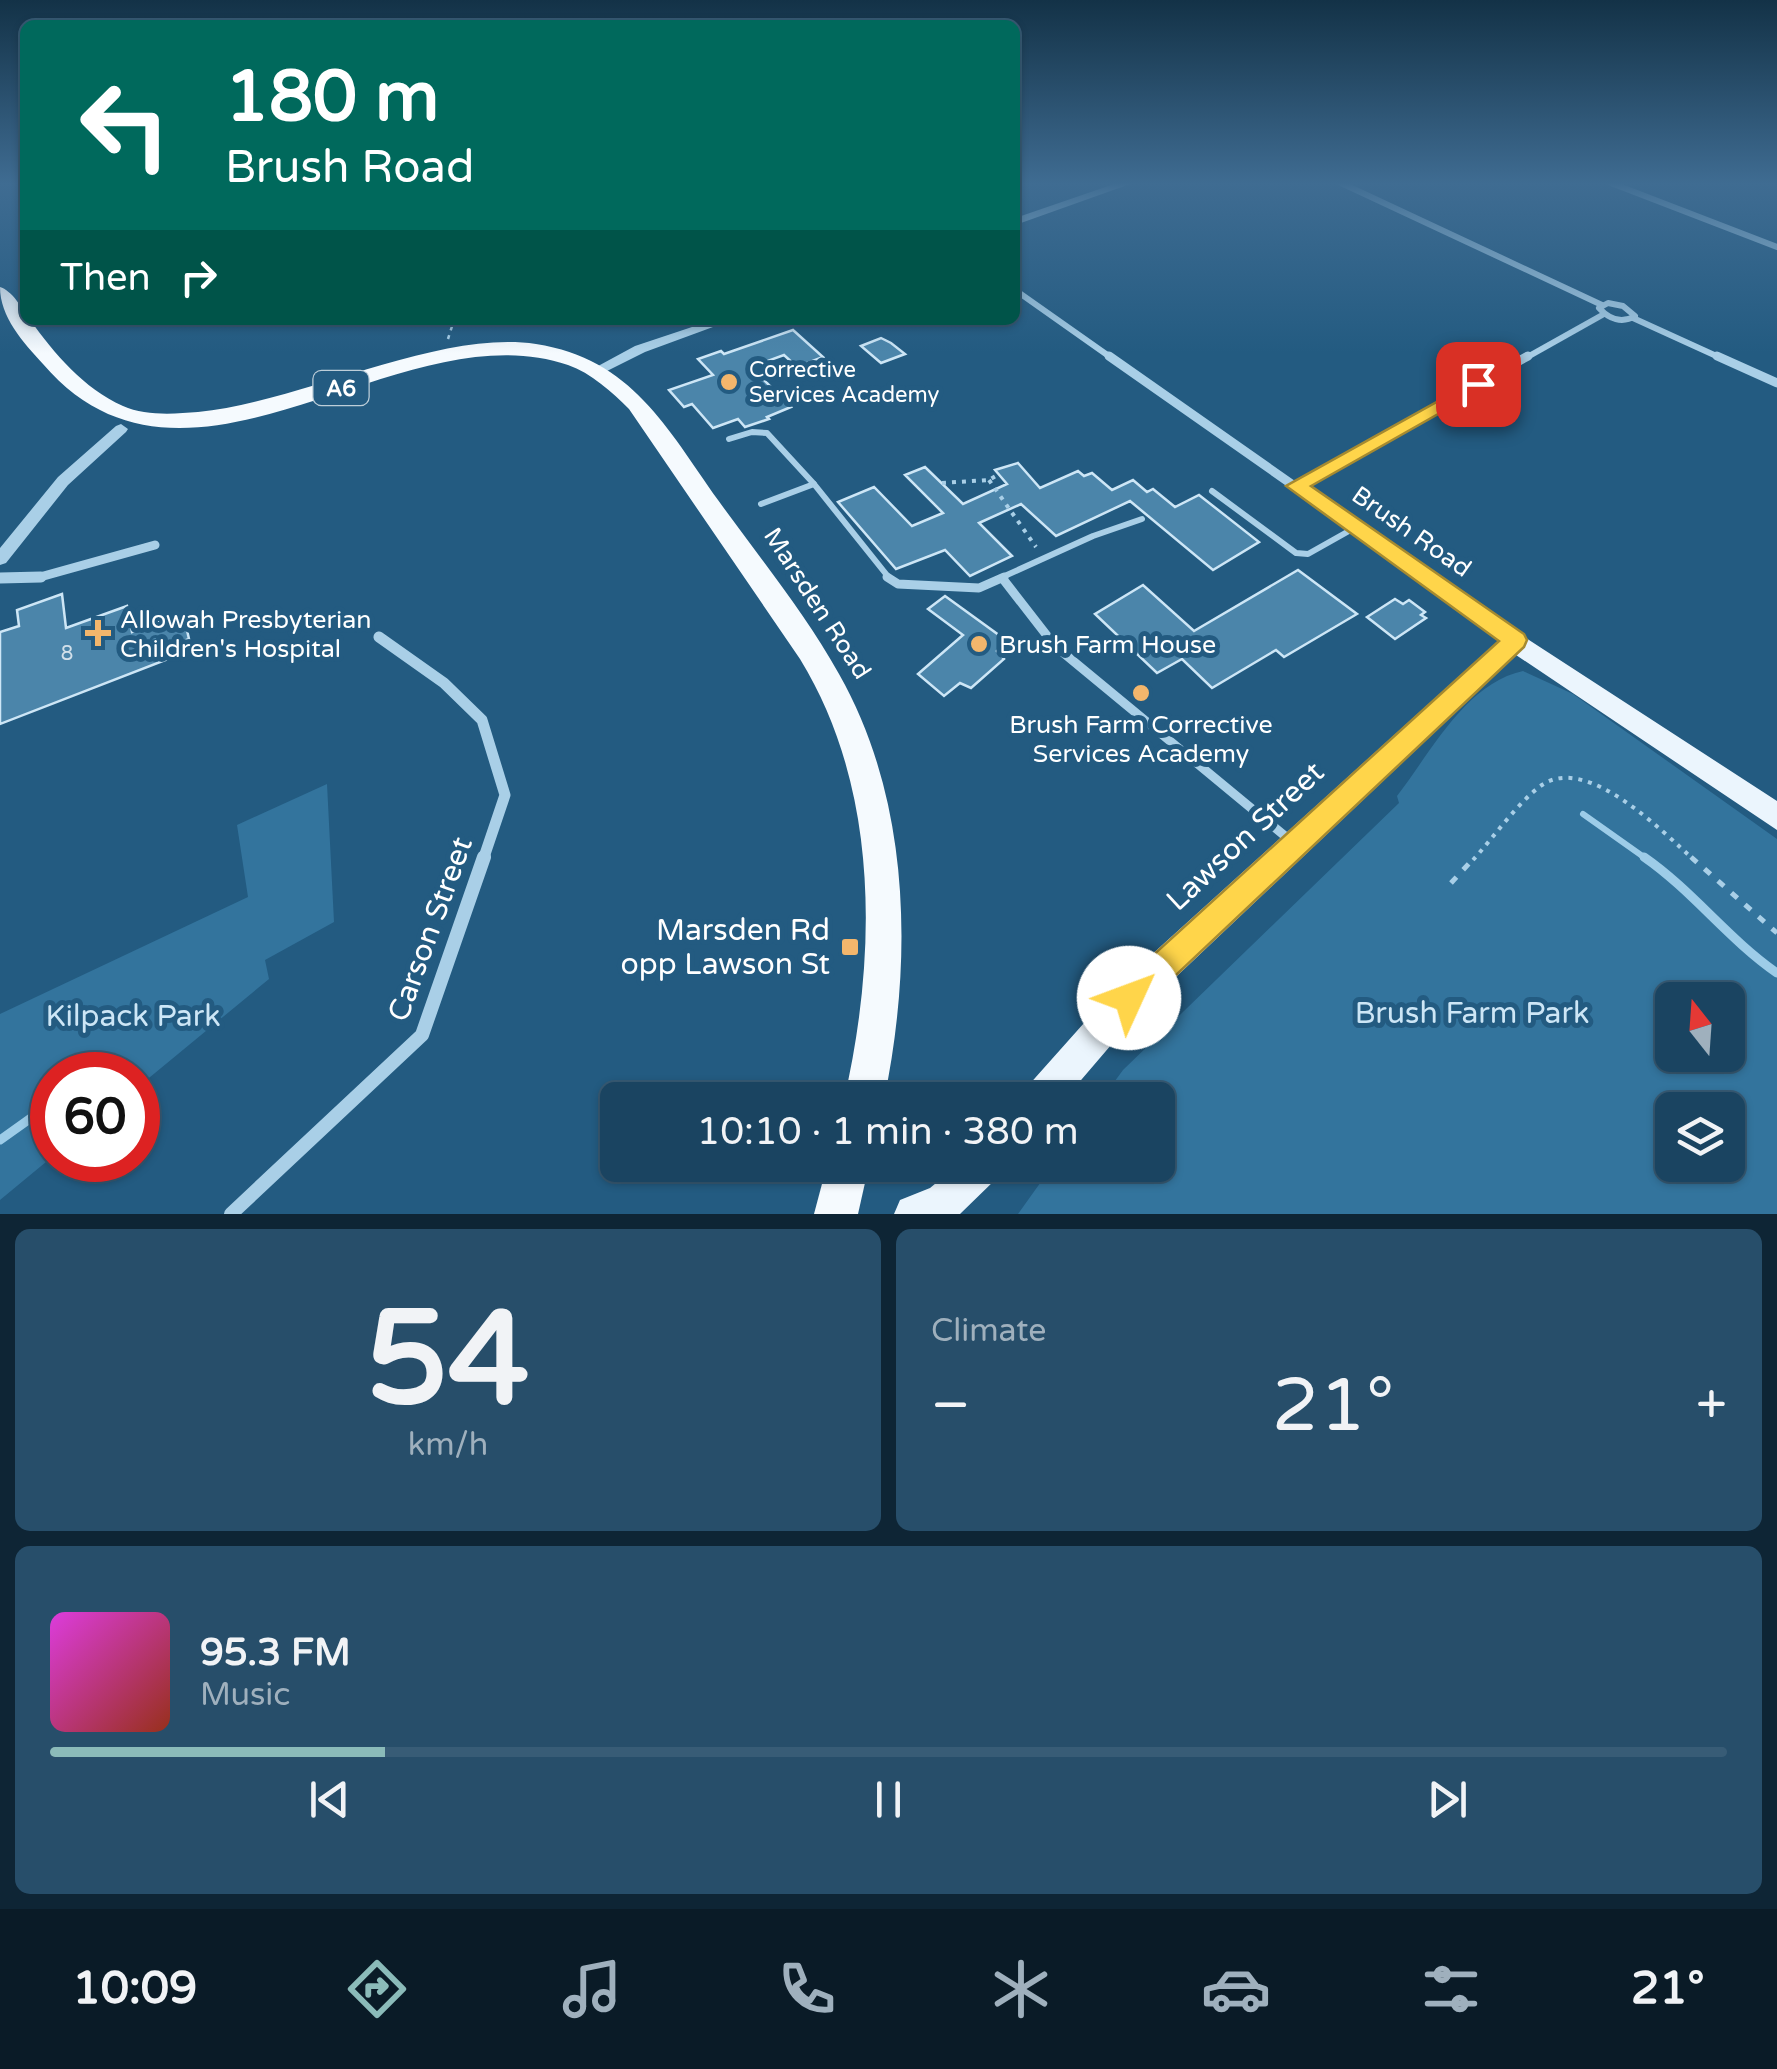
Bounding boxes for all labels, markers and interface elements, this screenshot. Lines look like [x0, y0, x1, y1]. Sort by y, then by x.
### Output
text: 180 m [225, 56, 439, 140]
icon: left [60, 60, 190, 190]
text: Brush Road [225, 141, 474, 195]
icon: right [171, 250, 226, 305]
text: Then [60, 255, 151, 301]
pin [1436, 342, 1521, 427]
place label: Corrective Services Academy [749, 357, 940, 408]
icon: arrive [1451, 357, 1506, 412]
road number: A6 [314, 371, 368, 405]
marker: Corrective Services Academy [718, 371, 740, 393]
street label: Brush Road [1346, 480, 1477, 584]
street label: Marsden Road [757, 522, 877, 685]
place label: Allowah Presbyterian Children's Hospital [120, 605, 372, 664]
marker: Allowah Presbyterian Children's Hospital [85, 620, 111, 646]
place label: Brush Farm House [999, 630, 1216, 660]
marker: Brush Farm House [968, 633, 990, 655]
house number: 8 [61, 642, 73, 666]
marker: Brush Farm Corrective Services Academy [1130, 682, 1152, 704]
place label: Brush Farm Corrective Services Academy [1009, 710, 1273, 769]
street label: Lawson Street [1159, 754, 1332, 919]
street label: Carson Street [380, 832, 481, 1026]
place label: Marsden Rd opp Lawson St [620, 912, 830, 983]
marker: Marsden Rd opp Lawson St [839, 936, 861, 958]
position arrow [1077, 946, 1181, 1050]
north arrow [1655, 982, 1745, 1072]
map controls [1655, 982, 1745, 1182]
park label: Brush Farm Park [1355, 995, 1589, 1032]
park label: Kilpack Park [45, 998, 221, 1035]
speed limit sign: 60 [30, 1052, 160, 1182]
button: layers [1655, 1092, 1745, 1182]
text: 10:10 · 1 min · 380 m [696, 1109, 1079, 1155]
text: 54 [366, 1283, 530, 1439]
text: Climate [931, 1312, 1046, 1350]
text: 21° [1272, 1361, 1394, 1451]
text: − [931, 1373, 970, 1439]
text: + [1696, 1373, 1727, 1439]
text: km/h [408, 1426, 488, 1464]
text: 95.3 FM [200, 1630, 351, 1676]
text: Music [200, 1676, 290, 1714]
icon: previous [302, 1772, 357, 1827]
icon: pause [861, 1772, 916, 1827]
icon: next [1420, 1772, 1475, 1827]
icon: directions [342, 1954, 412, 2024]
icon: music [557, 1954, 627, 2024]
icon: phone [772, 1954, 842, 2024]
icon: climate [986, 1954, 1056, 2024]
icon: car [1201, 1954, 1271, 2024]
icon: filters [1416, 1954, 1486, 2024]
text: 10:09 [72, 1962, 197, 2016]
text: 21° [1631, 1962, 1704, 2016]

